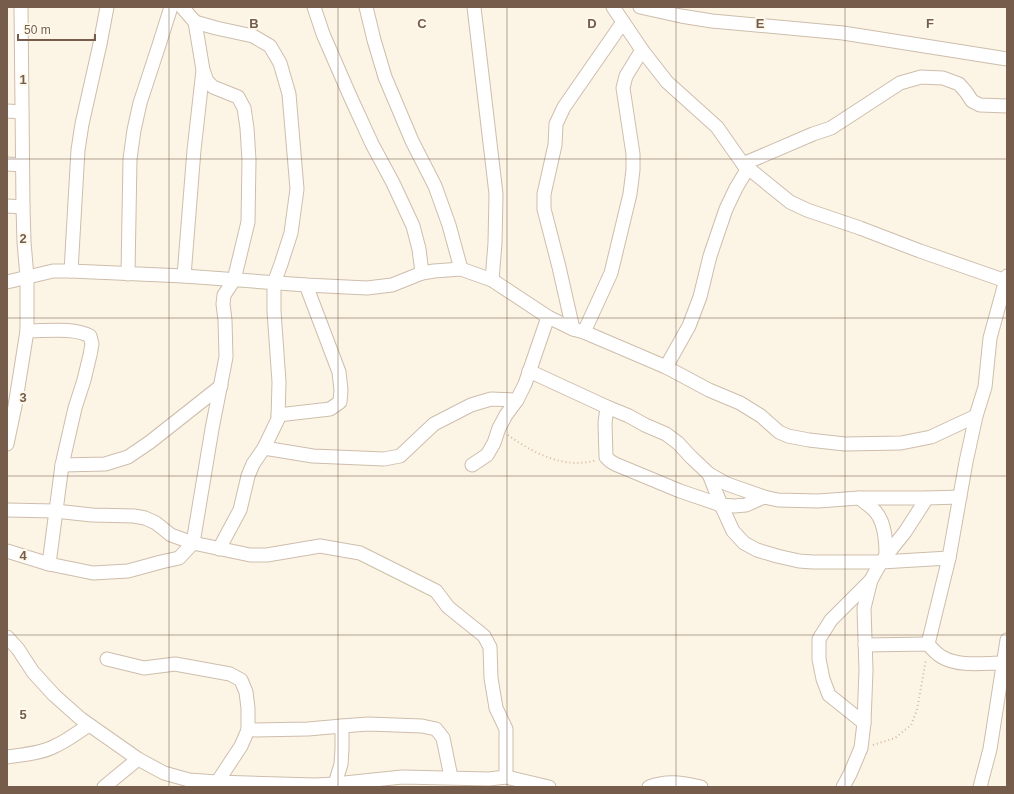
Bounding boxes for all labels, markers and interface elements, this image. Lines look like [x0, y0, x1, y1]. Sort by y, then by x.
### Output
scale bar [18, 16, 95, 42]
text: B [249, 16, 259, 31]
text: C [417, 16, 427, 31]
text: D [587, 16, 597, 31]
text: E [756, 16, 765, 31]
text: F [926, 16, 934, 31]
text: 50 m [24, 23, 51, 37]
text: 1 [19, 72, 27, 87]
text: 2 [19, 231, 27, 246]
text: 3 [19, 390, 27, 405]
text: 4 [19, 548, 27, 563]
text: 5 [19, 707, 27, 722]

